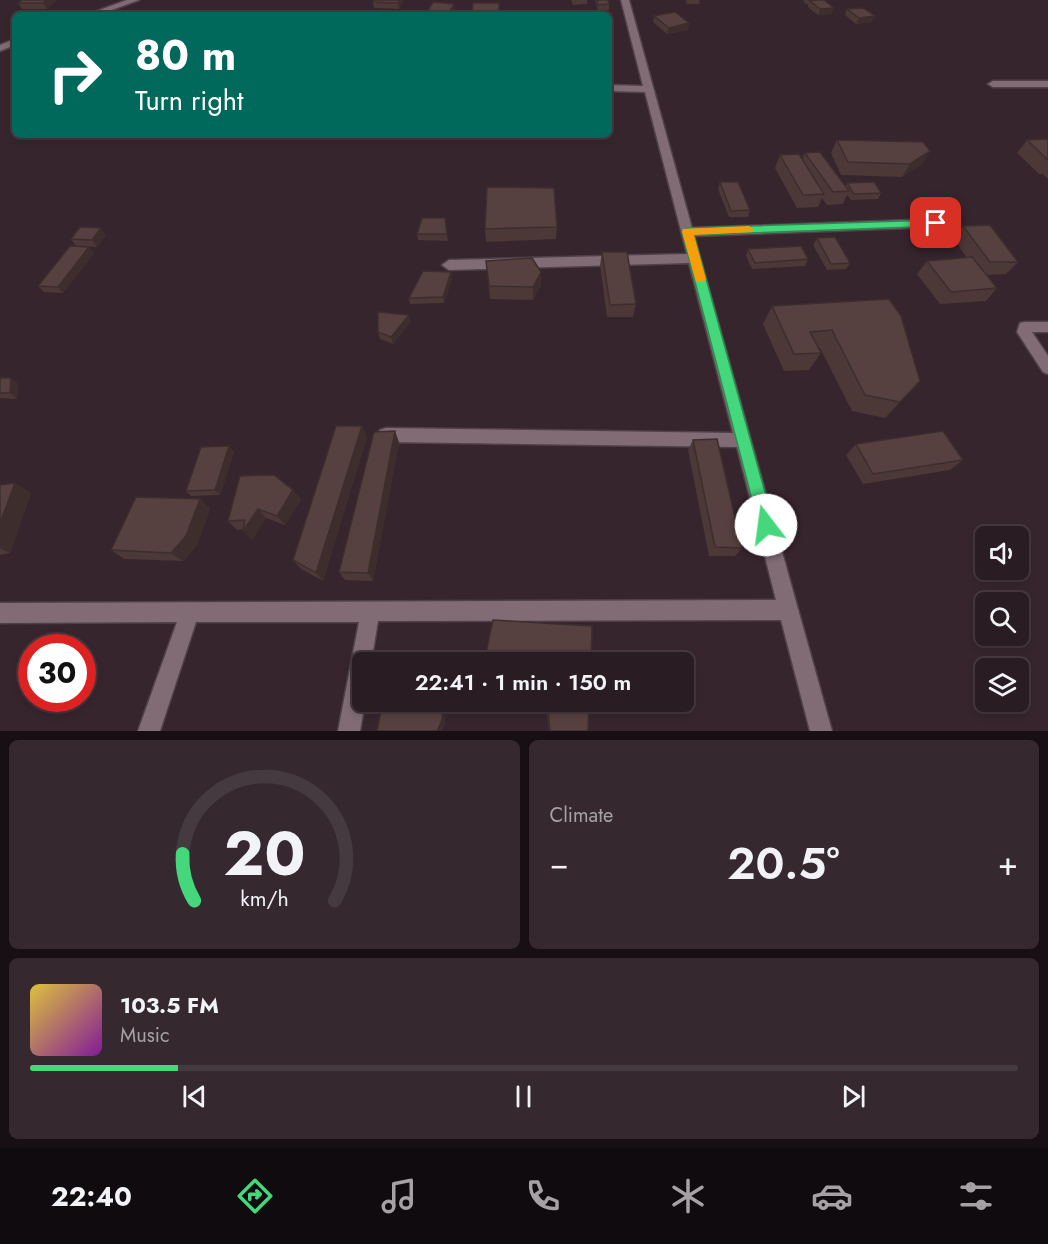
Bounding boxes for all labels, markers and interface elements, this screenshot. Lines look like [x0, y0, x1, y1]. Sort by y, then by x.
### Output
text: 80 m [135, 25, 236, 86]
icon: right [36, 36, 114, 114]
text: Turn right [135, 81, 243, 120]
pin [910, 197, 961, 248]
icon: arrive [919, 206, 952, 239]
position arrow [734, 493, 798, 557]
map controls [975, 526, 1029, 712]
button: sound [975, 526, 1029, 580]
button: search [975, 592, 1029, 646]
speed limit sign: 30 [18, 634, 96, 712]
button: layers [975, 658, 1029, 712]
text: 22:41 · 1 min · 150 m [415, 666, 631, 698]
text: Climate [550, 801, 613, 830]
text: 20 [223, 808, 305, 898]
text: 20.5° [727, 831, 840, 896]
text: − [550, 840, 569, 887]
text: + [998, 840, 1018, 887]
text: km/h [240, 884, 288, 915]
text: 103.5 FM [120, 989, 219, 1021]
text: Music [120, 1021, 170, 1050]
icon: previous [178, 1080, 211, 1113]
icon: pause [507, 1080, 540, 1113]
icon: next [837, 1080, 870, 1113]
icon: directions [234, 1175, 276, 1217]
icon: music [378, 1175, 420, 1217]
icon: phone [522, 1175, 564, 1217]
icon: climate [667, 1175, 709, 1217]
icon: car [811, 1175, 853, 1217]
icon: filters [955, 1175, 997, 1217]
text: 22:40 [51, 1177, 132, 1216]

